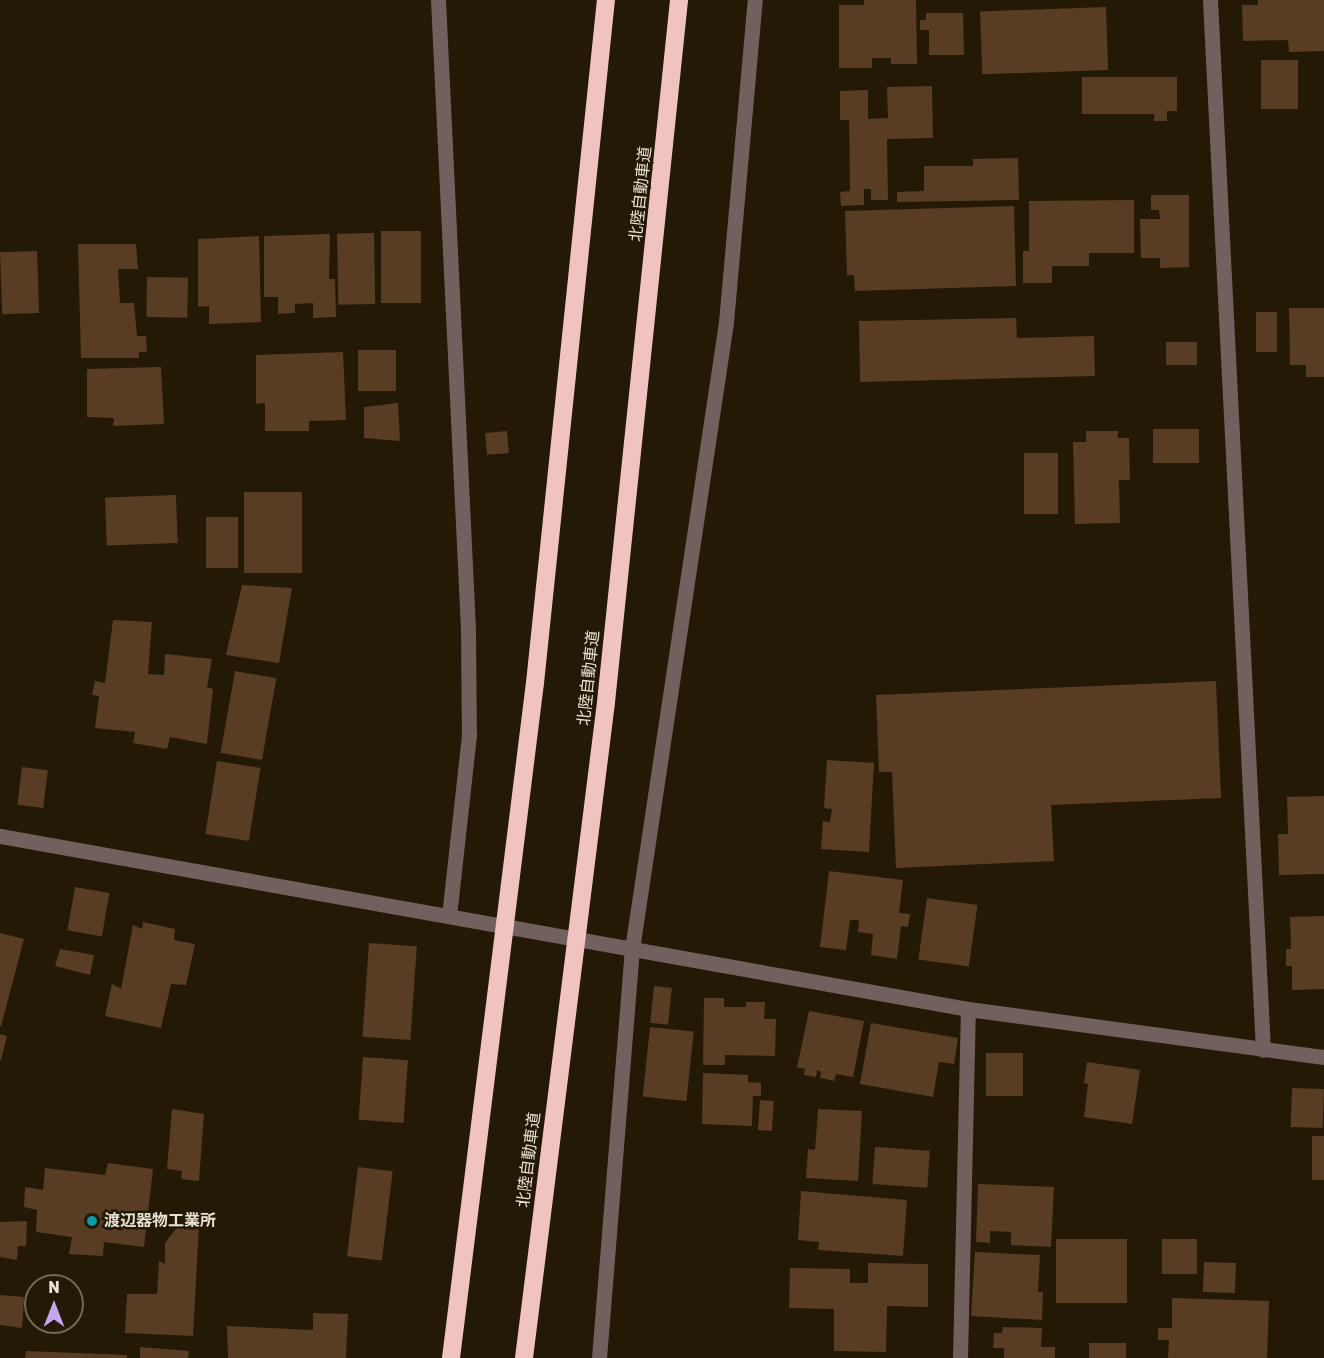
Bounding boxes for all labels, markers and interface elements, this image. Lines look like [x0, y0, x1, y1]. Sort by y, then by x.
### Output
street label: 北陸自動車道 [626, 145, 656, 243]
street label: 北陸自動車道 [574, 629, 604, 727]
street label: 北陸自動車道 [514, 1111, 544, 1209]
place label: 渡辺器物工業所 [104, 1211, 216, 1231]
marker: 渡辺器物工業所 [85, 1214, 99, 1228]
north arrow [24, 1274, 84, 1334]
text: N [48, 1278, 60, 1297]

